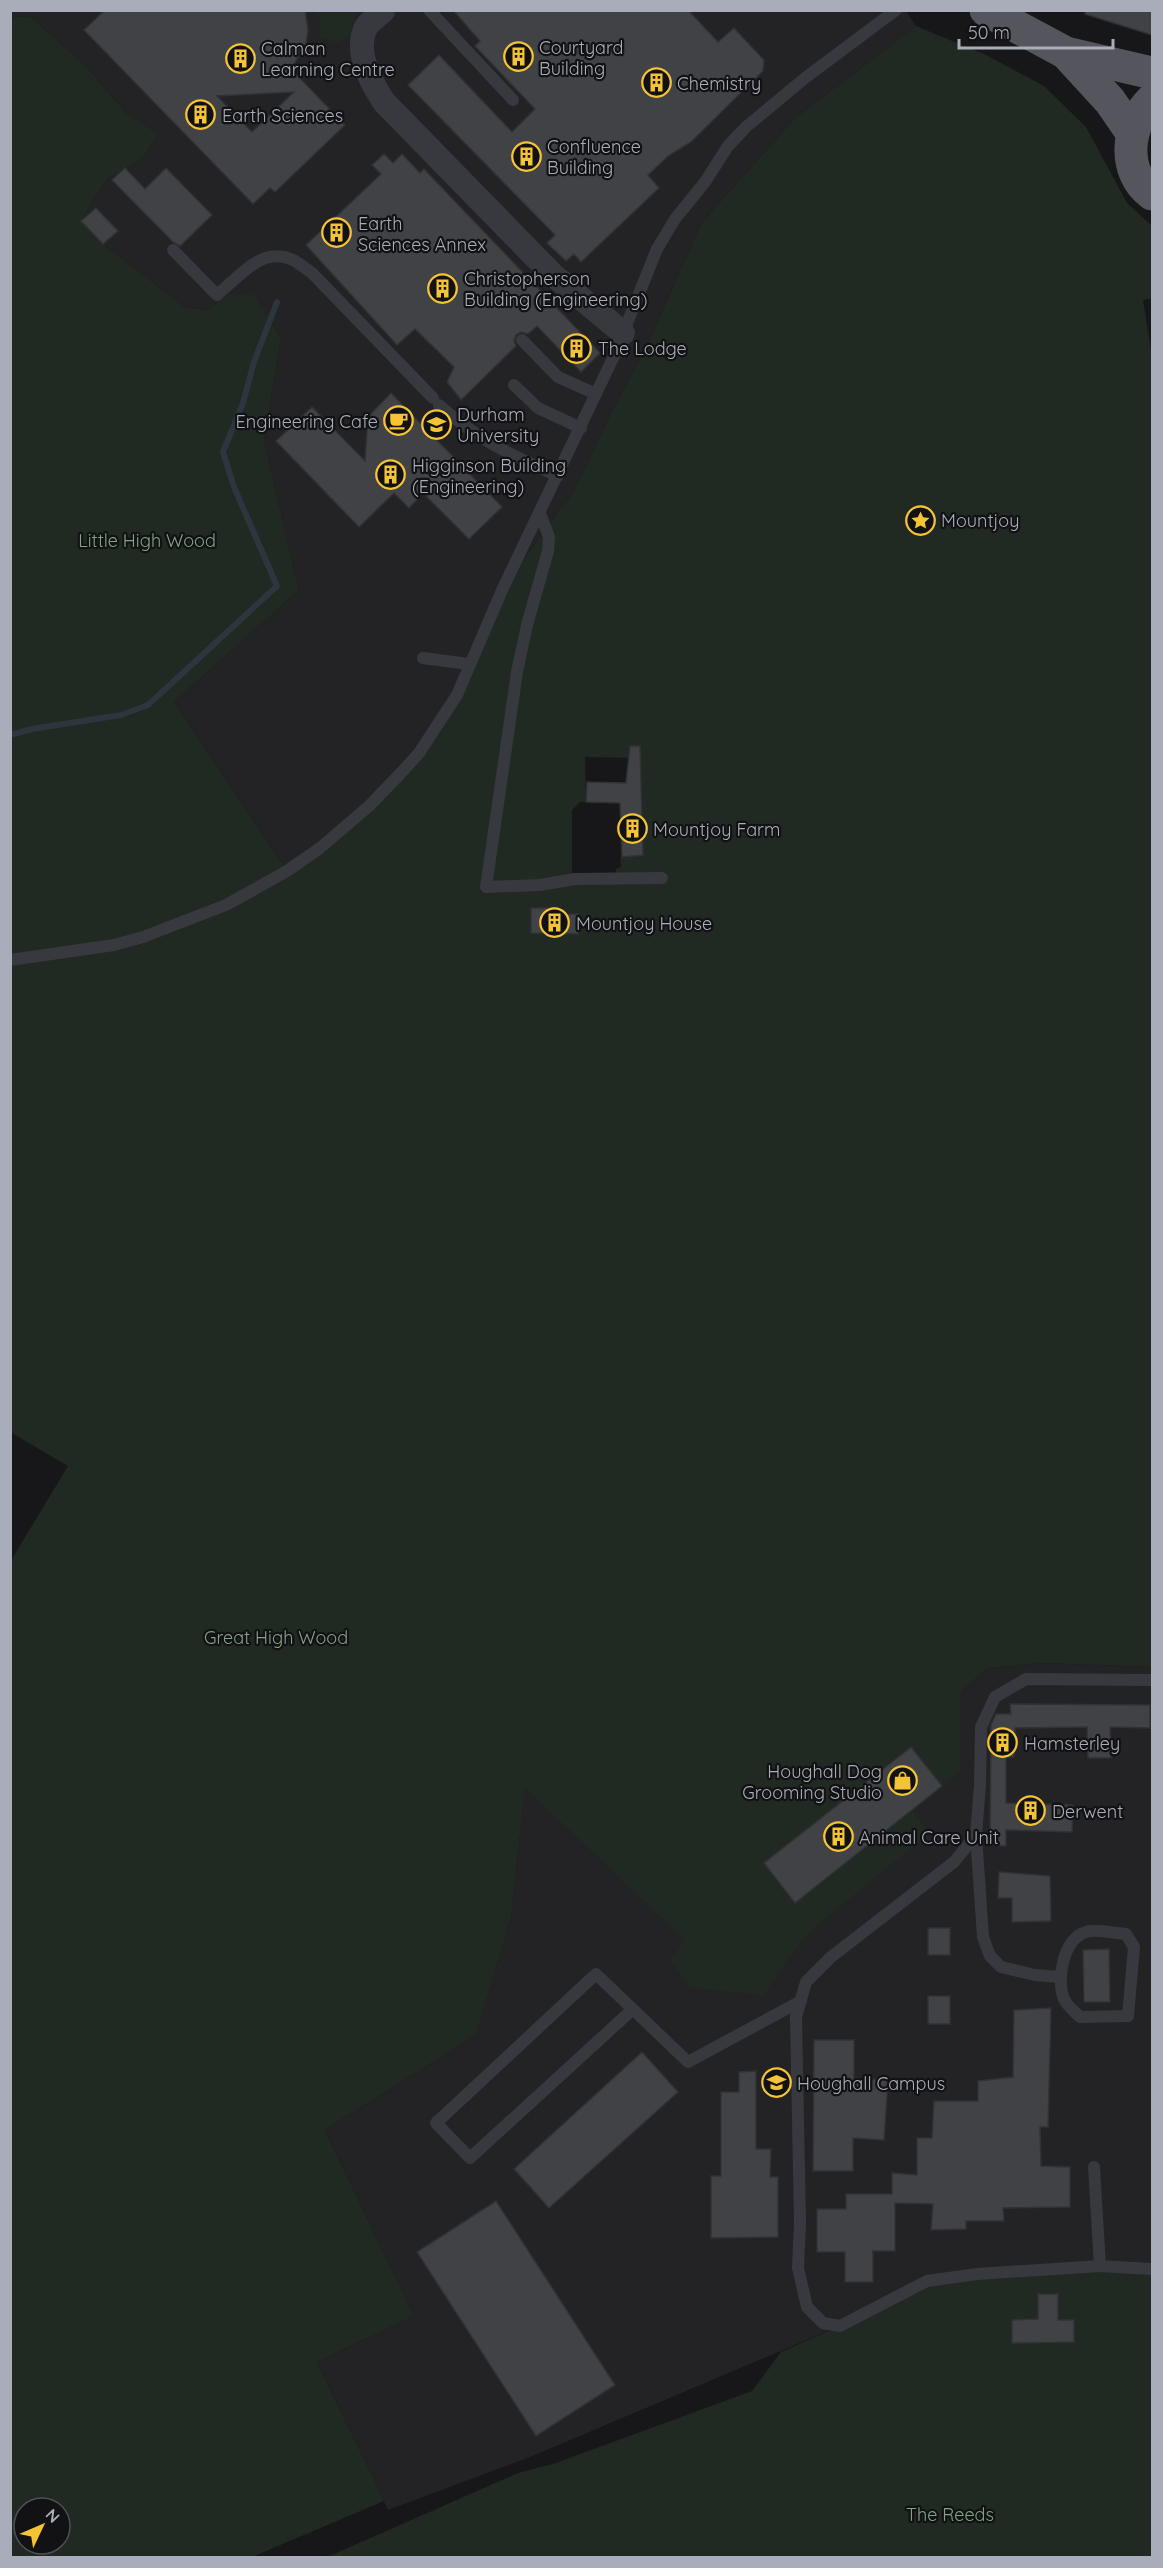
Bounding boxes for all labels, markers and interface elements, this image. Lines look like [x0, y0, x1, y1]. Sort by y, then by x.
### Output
scale bar [959, 12, 1114, 50]
text: 50 m [968, 21, 1010, 44]
place label: Courtyard Building [539, 36, 623, 80]
place label: Calman Learning Centre [261, 37, 395, 81]
building icon: Courtyard Building [502, 41, 534, 73]
building icon: Calman Learning Centre [224, 42, 256, 74]
building icon: Chemistry [640, 67, 672, 99]
place label: Chemistry [677, 72, 761, 95]
building icon: Earth Sciences [185, 99, 217, 131]
place label: Earth Sciences [222, 104, 343, 127]
place label: Confluence Building [547, 135, 641, 179]
building icon: Confluence Building [510, 140, 542, 172]
place label: Earth Sciences Annex [358, 212, 486, 256]
building icon: Earth Sciences Annex [321, 217, 353, 249]
place label: Christopherson Building (Engineering) [464, 267, 647, 311]
building icon: Christopherson Building (Engineering) [427, 272, 459, 304]
building icon: The Lodge [561, 332, 593, 364]
place label: The Lodge [598, 337, 687, 360]
place label: Durham University [457, 403, 539, 447]
cafe icon: Engineering Cafe [383, 405, 415, 437]
school or university icon: Durham University [420, 408, 452, 440]
place label: Engineering Cafe [236, 410, 378, 433]
place label: Higginson Building (Engineering) [412, 454, 566, 498]
building icon: Higginson Building (Engineering) [375, 459, 407, 491]
place icon: Mountjoy [904, 504, 936, 536]
place label: Mountjoy [941, 509, 1019, 532]
park label: Little High Wood [78, 529, 216, 552]
building icon: Mountjoy Farm [616, 813, 648, 845]
place label: Mountjoy Farm [653, 818, 780, 841]
building icon: Mountjoy House [539, 907, 571, 939]
place label: Mountjoy House [576, 912, 712, 935]
park label: Great High Wood [204, 1626, 348, 1649]
building icon: Hamsterley [987, 1727, 1019, 1759]
place label: Hamsterley [1024, 1732, 1120, 1755]
place label: Houghall Dog Grooming Studio [742, 1760, 882, 1804]
shop icon: Houghall Dog Grooming Studio [887, 1765, 919, 1797]
building icon: Derwent [1015, 1795, 1047, 1827]
place label: Derwent [1052, 1800, 1123, 1823]
building icon: Animal Care Unit [822, 1821, 854, 1853]
place label: Animal Care Unit [859, 1826, 999, 1849]
school or university icon: Houghall Campus [760, 2067, 792, 2099]
place label: Houghall Campus [797, 2072, 945, 2095]
north arrow [12, 2496, 72, 2556]
park label: The Reeds [906, 2503, 994, 2526]
text: N [42, 2504, 64, 2527]

